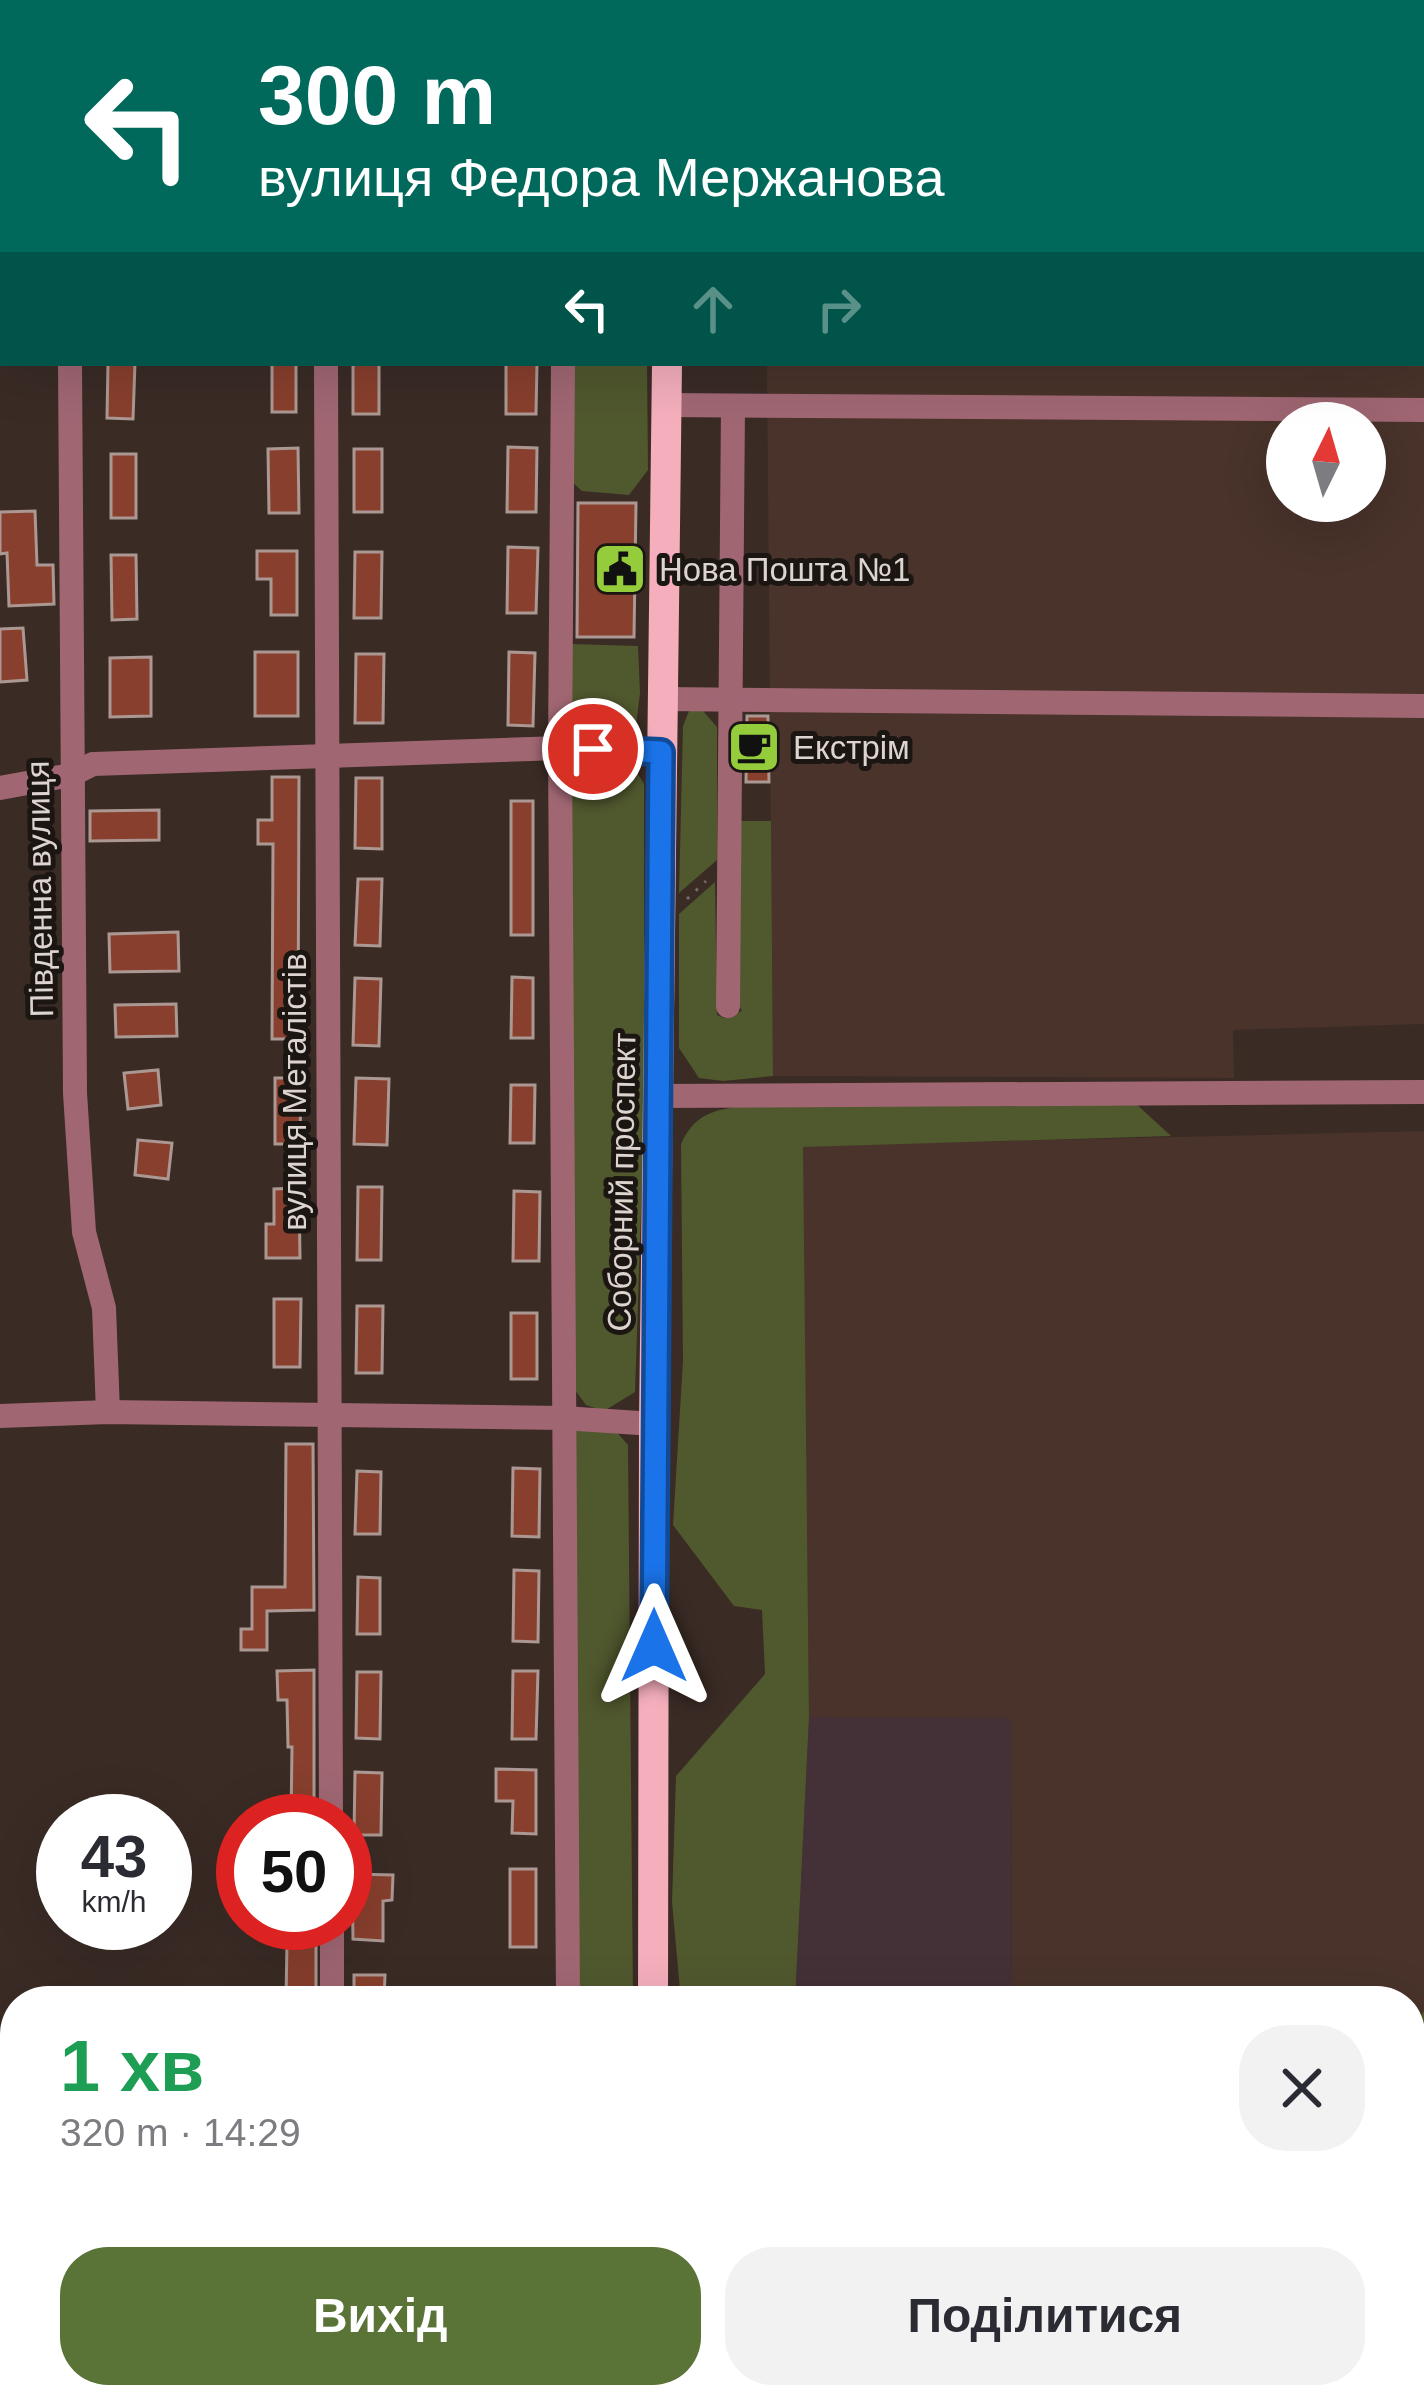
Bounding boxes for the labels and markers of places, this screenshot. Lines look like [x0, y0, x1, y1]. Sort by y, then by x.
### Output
public building icon: Нова Пошта №1 [592, 541, 648, 597]
place label: Нова Пошта №1 [659, 551, 910, 588]
pin [542, 698, 644, 800]
cafe icon: Екстрім [726, 719, 782, 775]
place label: Екстрім [793, 729, 910, 766]

